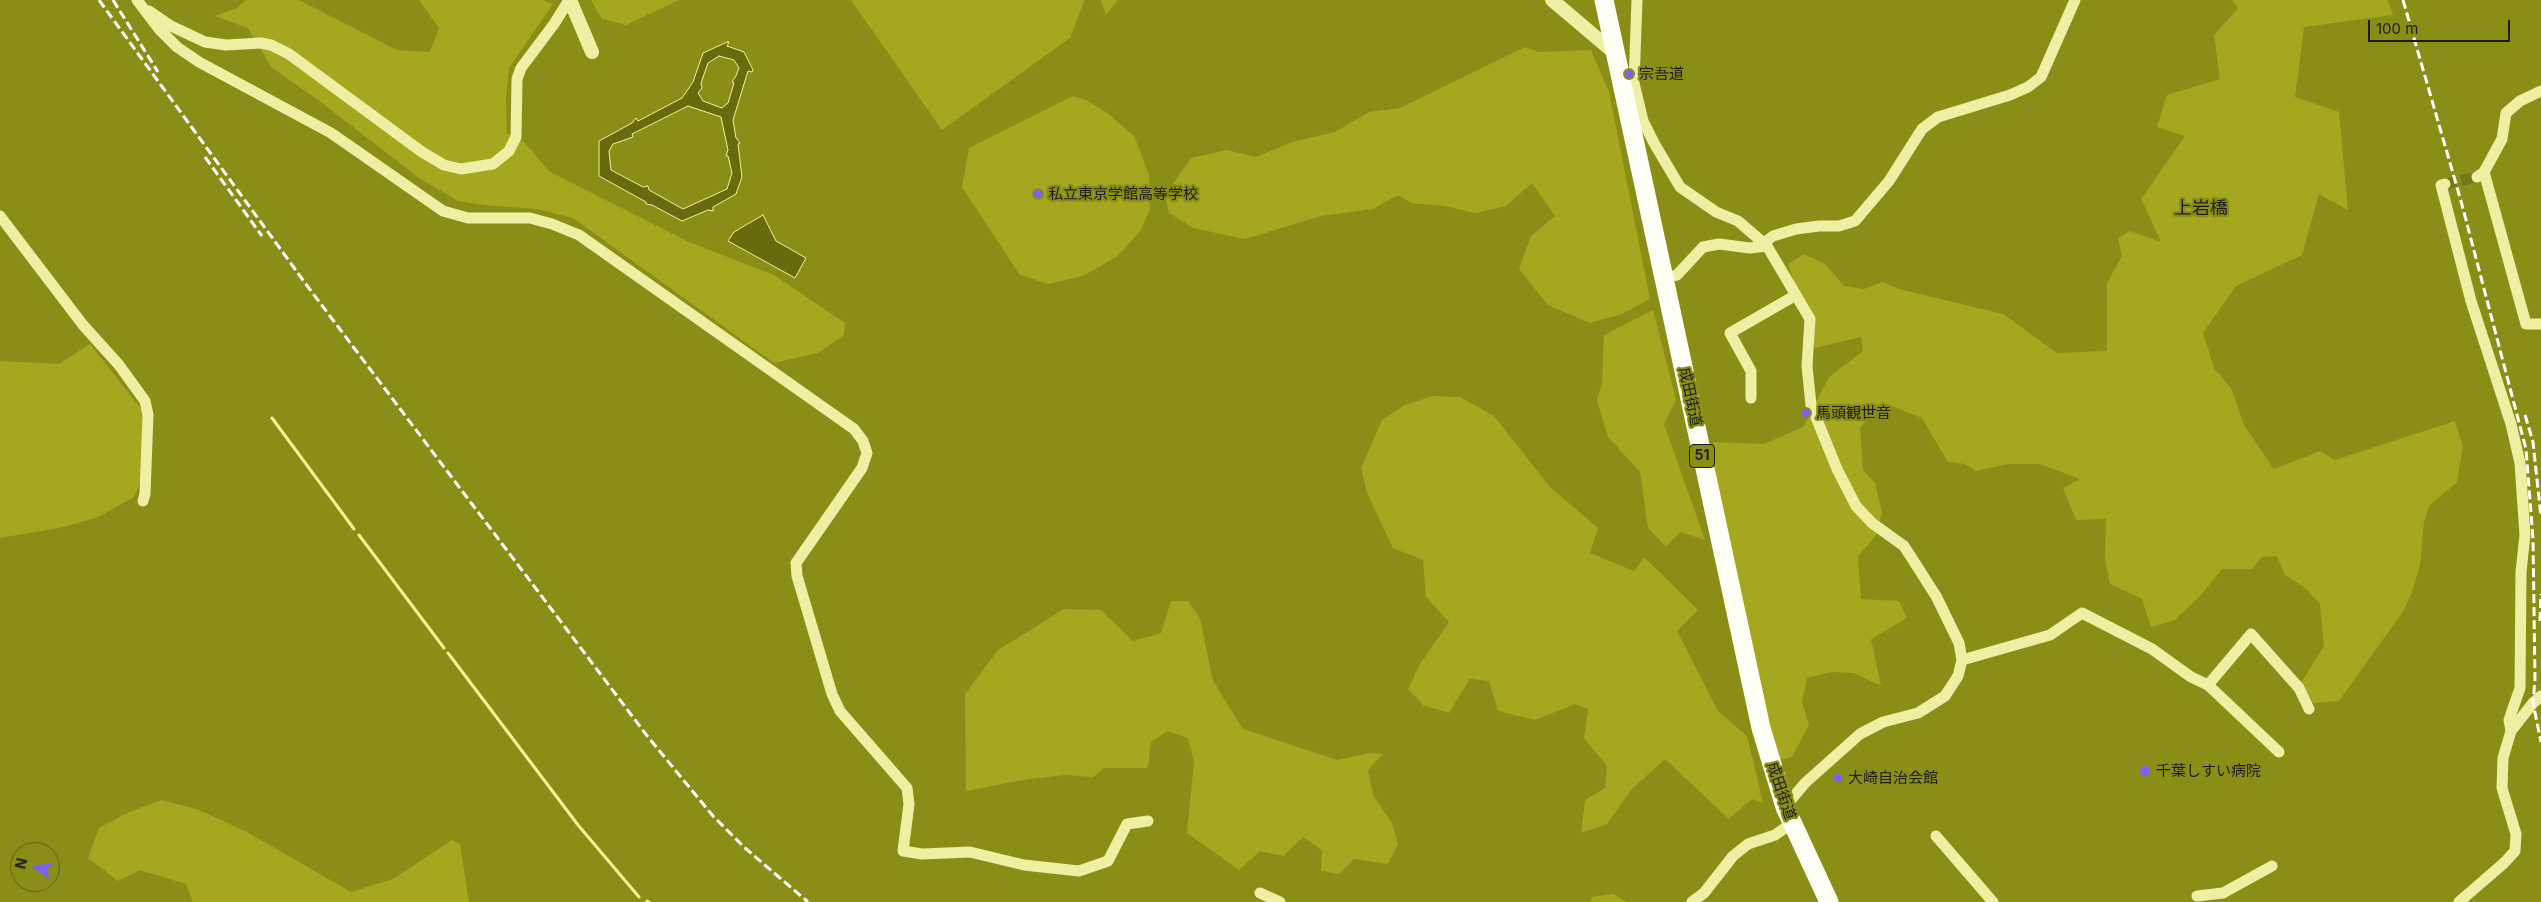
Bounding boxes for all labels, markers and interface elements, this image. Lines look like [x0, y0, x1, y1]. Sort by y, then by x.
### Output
scale bar [2371, 10, 2514, 42]
text: 100 m [2376, 19, 2418, 38]
place label: 宗吾道 [1639, 65, 1684, 83]
marker: 宗吾道 [1623, 68, 1635, 80]
place label: 私立東京学館高等学校 [1048, 185, 1198, 203]
marker: 私立東京学館高等学校 [1032, 188, 1044, 200]
district label: 上岩橋 [2174, 198, 2228, 220]
street label: 成田街道 [1675, 366, 1705, 428]
place label: 馬頭観世音 [1816, 404, 1891, 422]
marker: 馬頭観世音 [1800, 407, 1812, 419]
road number: 51 [1690, 444, 1714, 468]
street label: 成田街道 [1763, 760, 1799, 822]
place label: 千葉しすい病院 [2156, 762, 2261, 780]
marker: 千葉しすい病院 [2138, 764, 2152, 778]
place label: 大崎自治会館 [1848, 769, 1938, 787]
marker: 大崎自治会館 [1832, 772, 1844, 784]
north arrow [10, 842, 60, 892]
text: N [11, 856, 30, 871]

